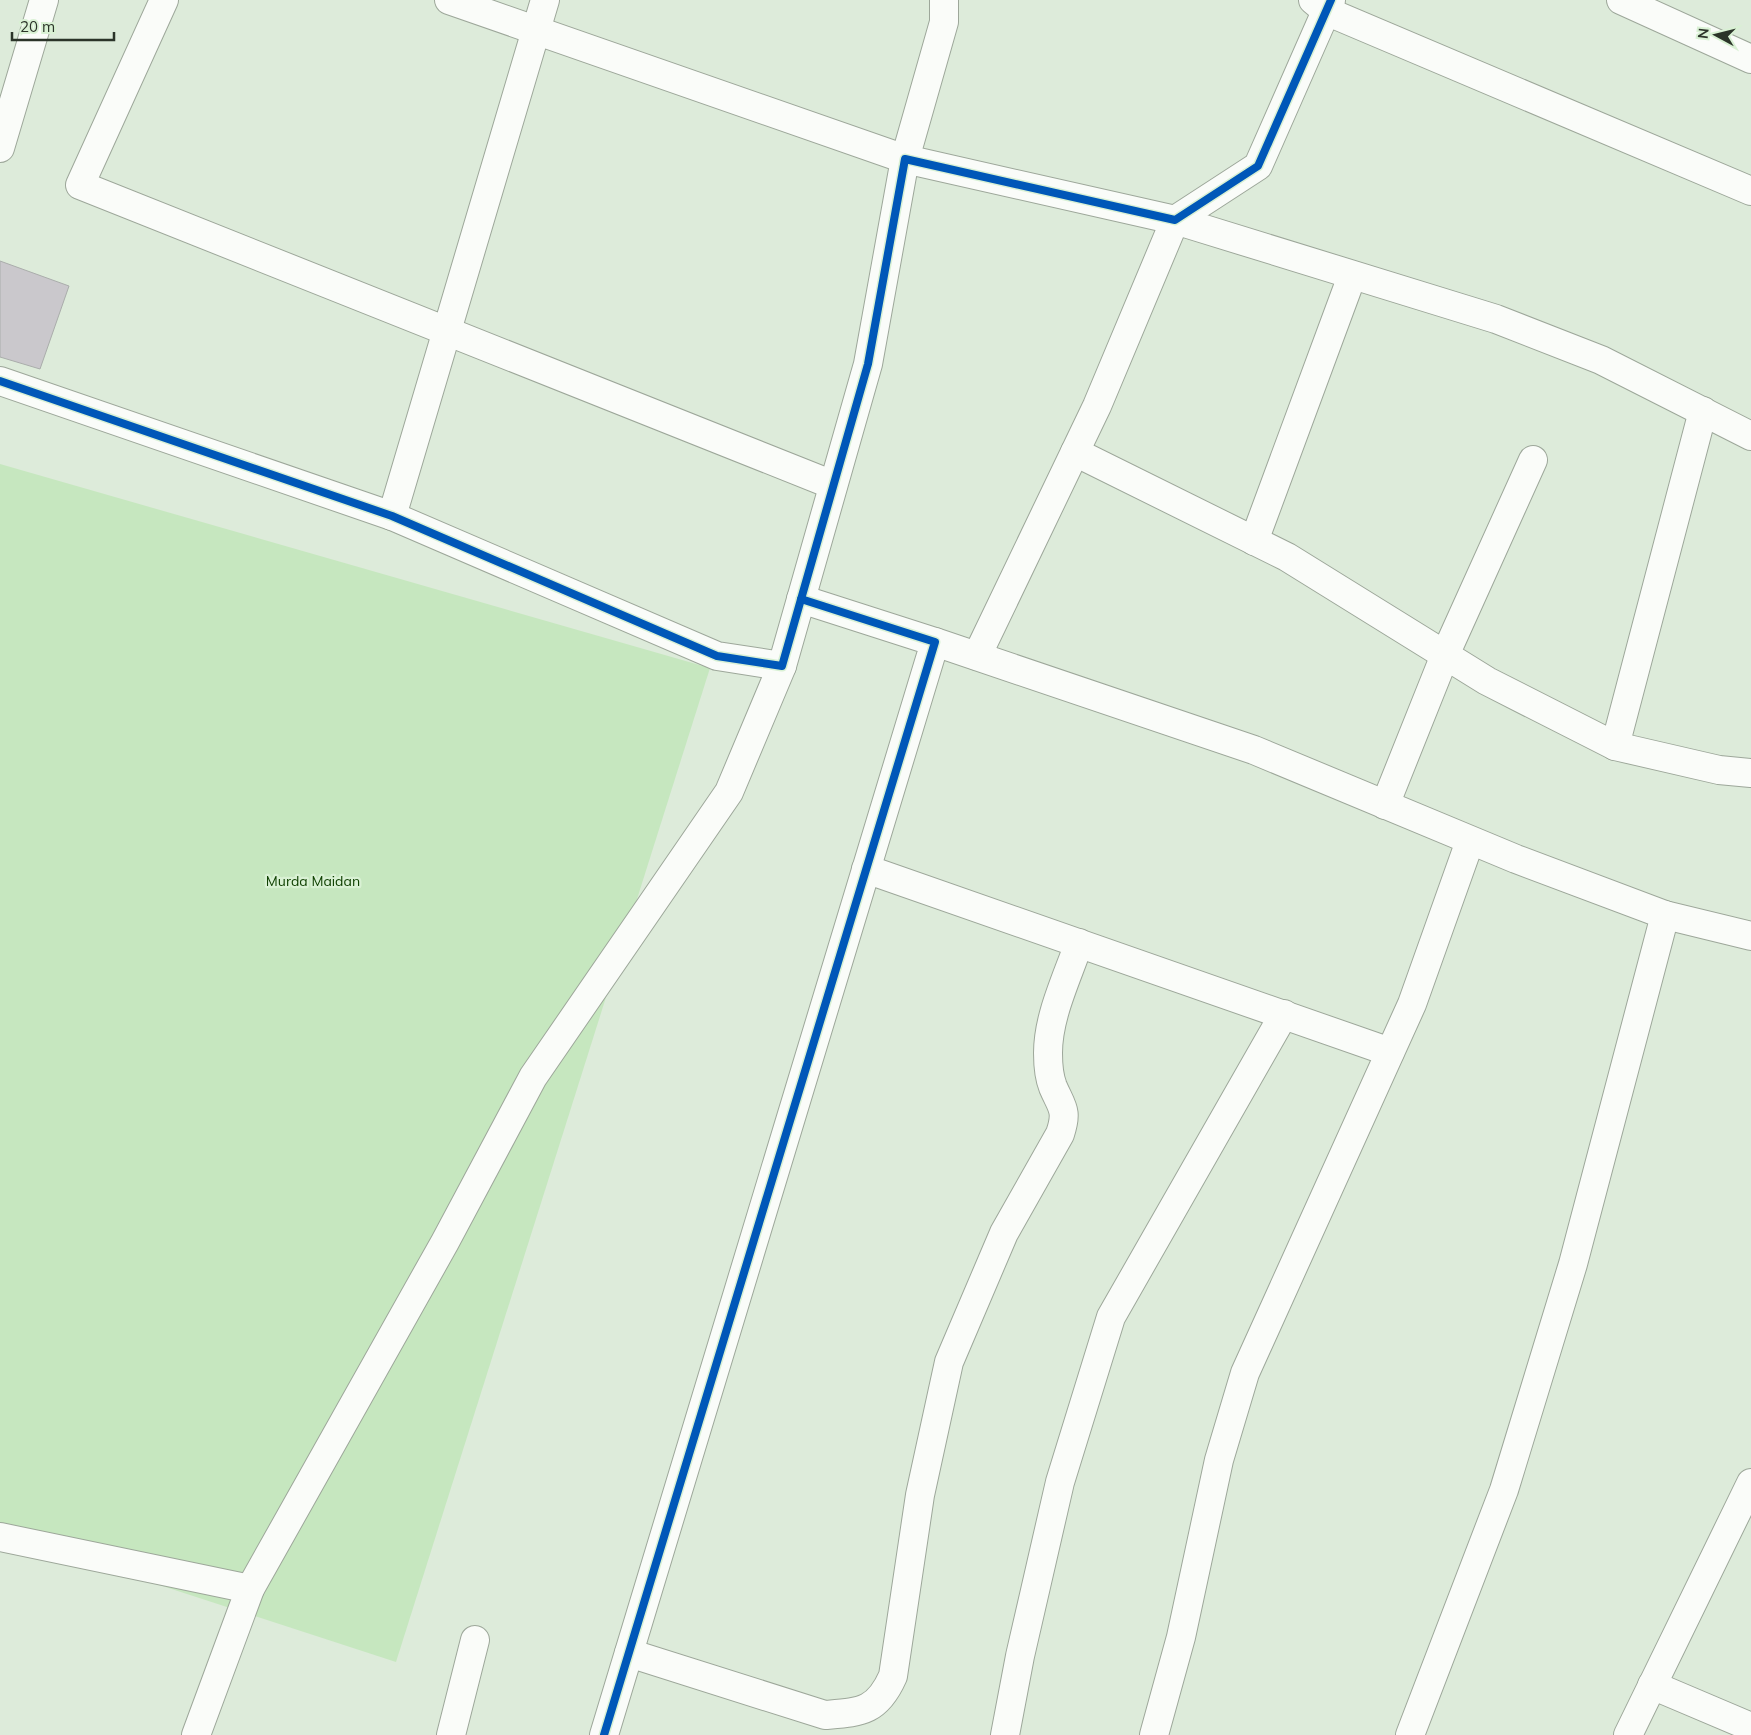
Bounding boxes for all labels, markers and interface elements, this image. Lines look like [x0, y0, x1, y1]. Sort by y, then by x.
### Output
scale bar [12, 10, 115, 42]
north arrow [1691, 10, 1741, 60]
text: 20 m [20, 17, 55, 36]
text: N [1694, 27, 1713, 40]
park label: Murda Maidan [266, 872, 360, 890]

